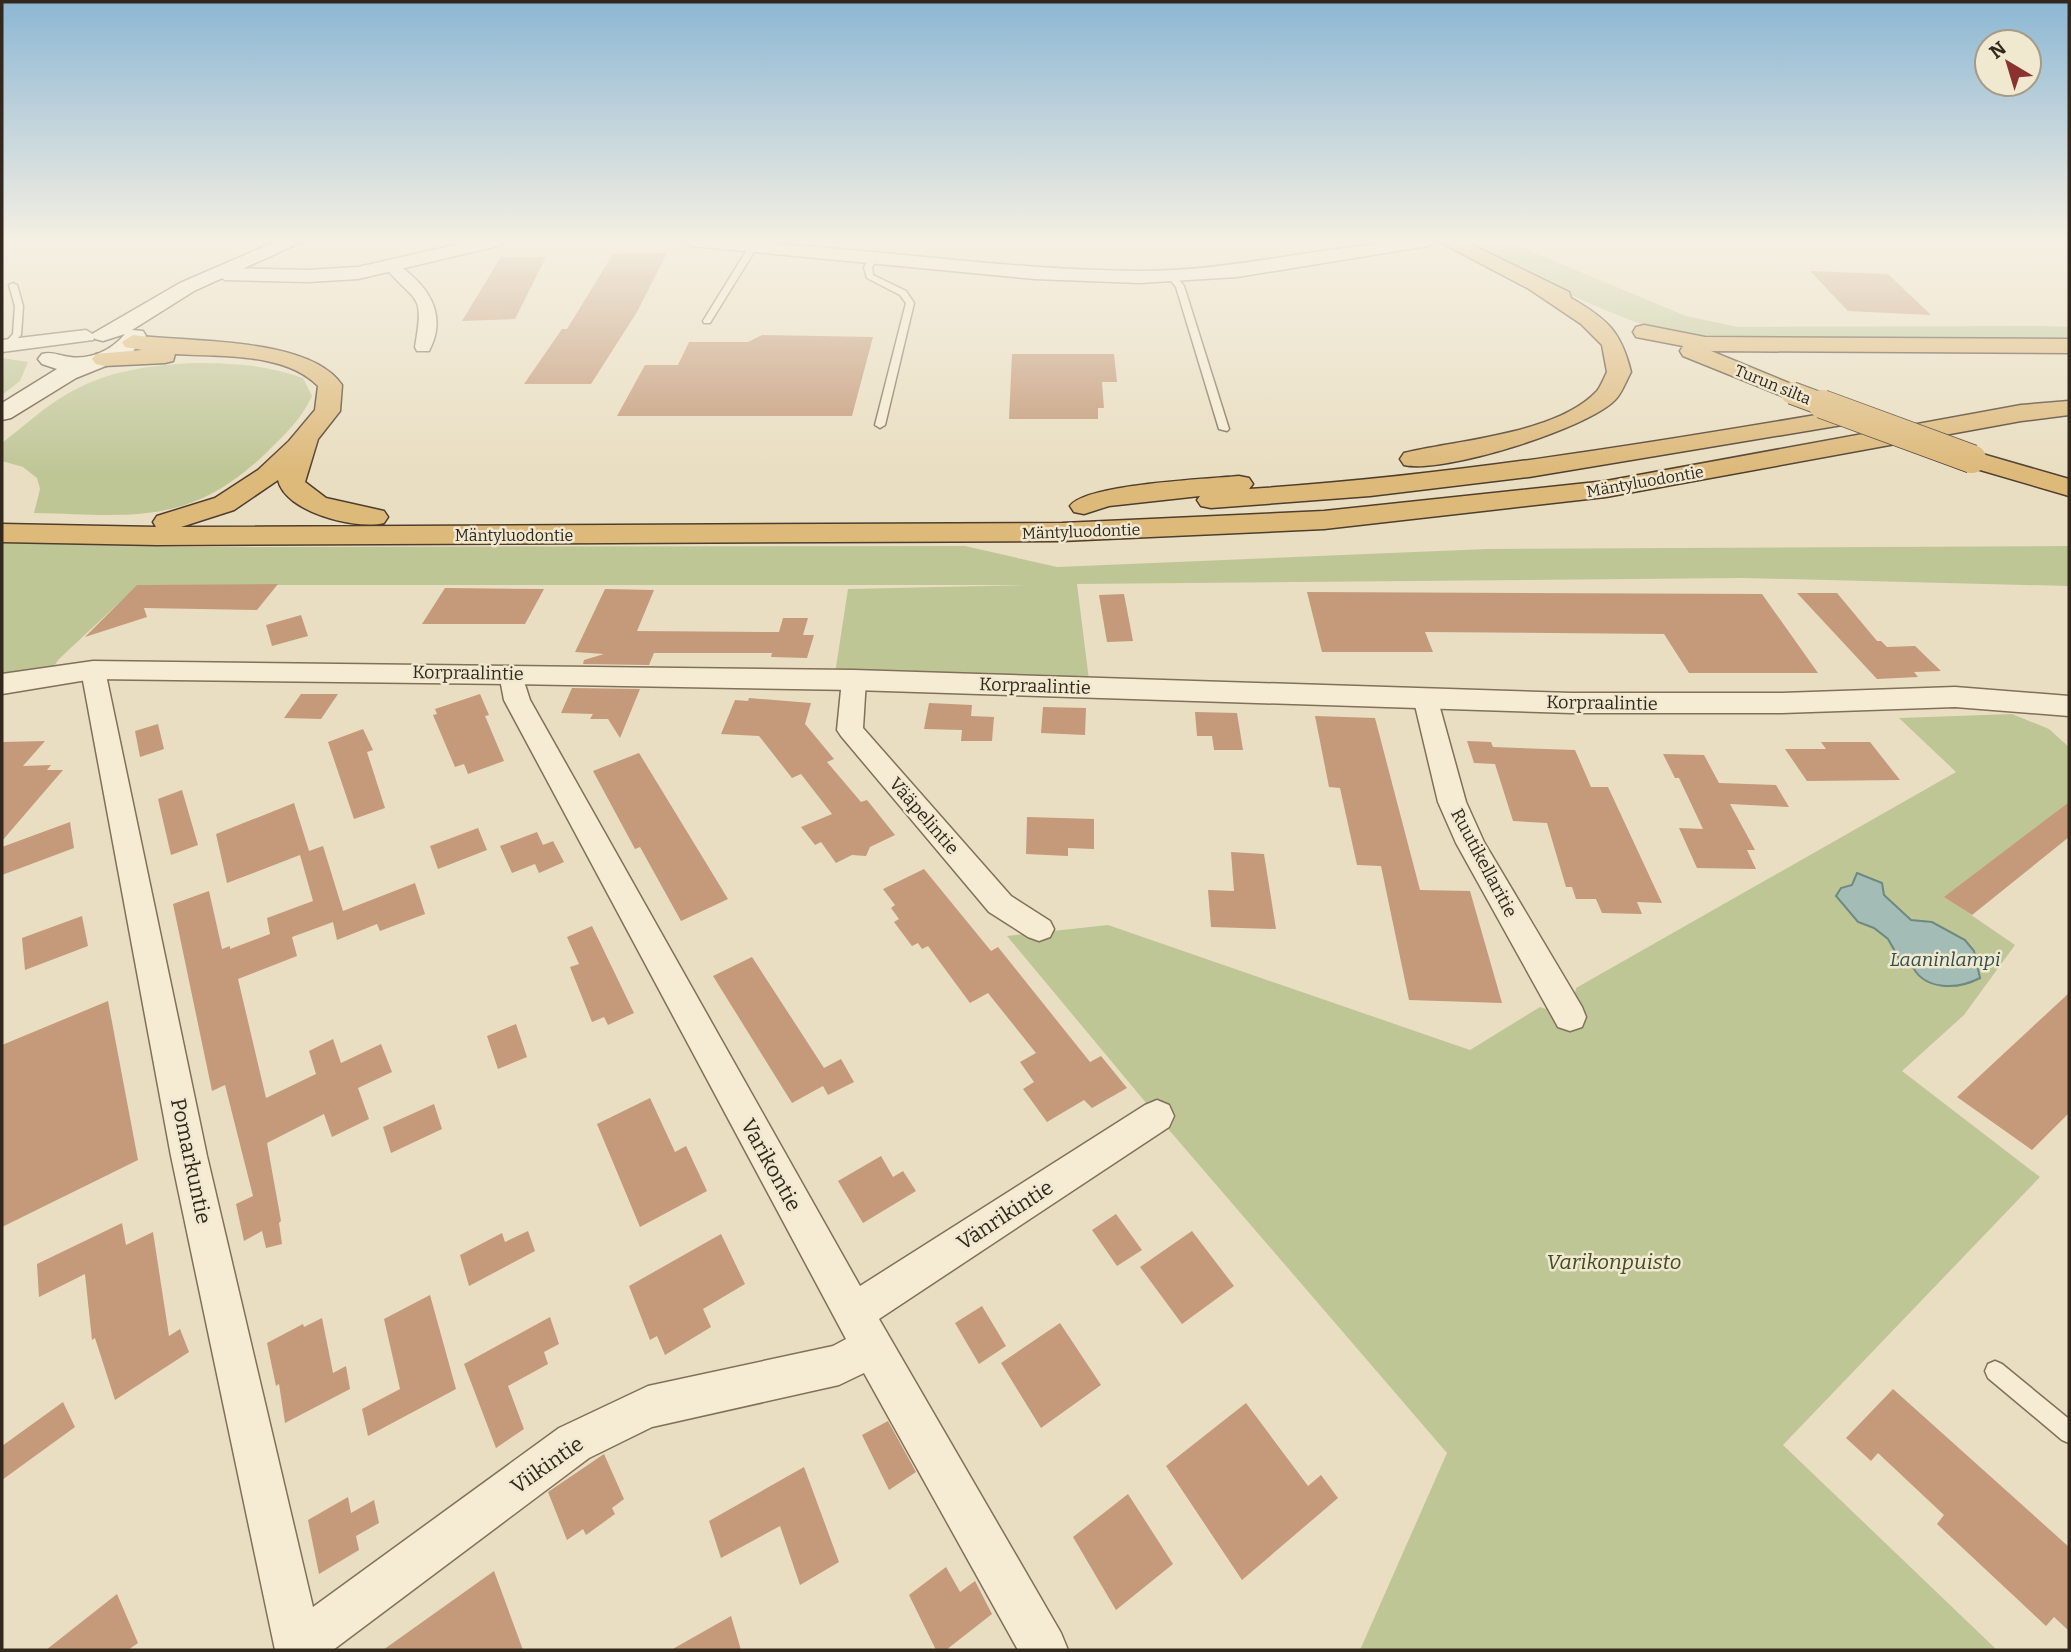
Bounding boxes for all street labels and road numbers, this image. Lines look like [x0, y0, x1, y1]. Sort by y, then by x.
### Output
street label: Turun silta [1732, 361, 1814, 408]
street label: Mäntyluodontie [1585, 462, 1705, 501]
street label: Mäntyluodontie [1021, 520, 1141, 543]
street label: Mäntyluodontie [455, 526, 573, 545]
street label: Korpraalintie [412, 661, 524, 685]
street label: Korpraalintie [979, 673, 1091, 699]
street label: Korpraalintie [1546, 691, 1658, 715]
street label: Vääpelintie [885, 773, 963, 859]
street label: Ruutikellaritie [1446, 805, 1522, 921]
street label: Pomarkuntie [165, 1096, 217, 1226]
street label: Varikontie [735, 1114, 807, 1216]
street label: Vänrikintie [952, 1174, 1058, 1256]
street label: Viikintie [506, 1431, 588, 1499]

